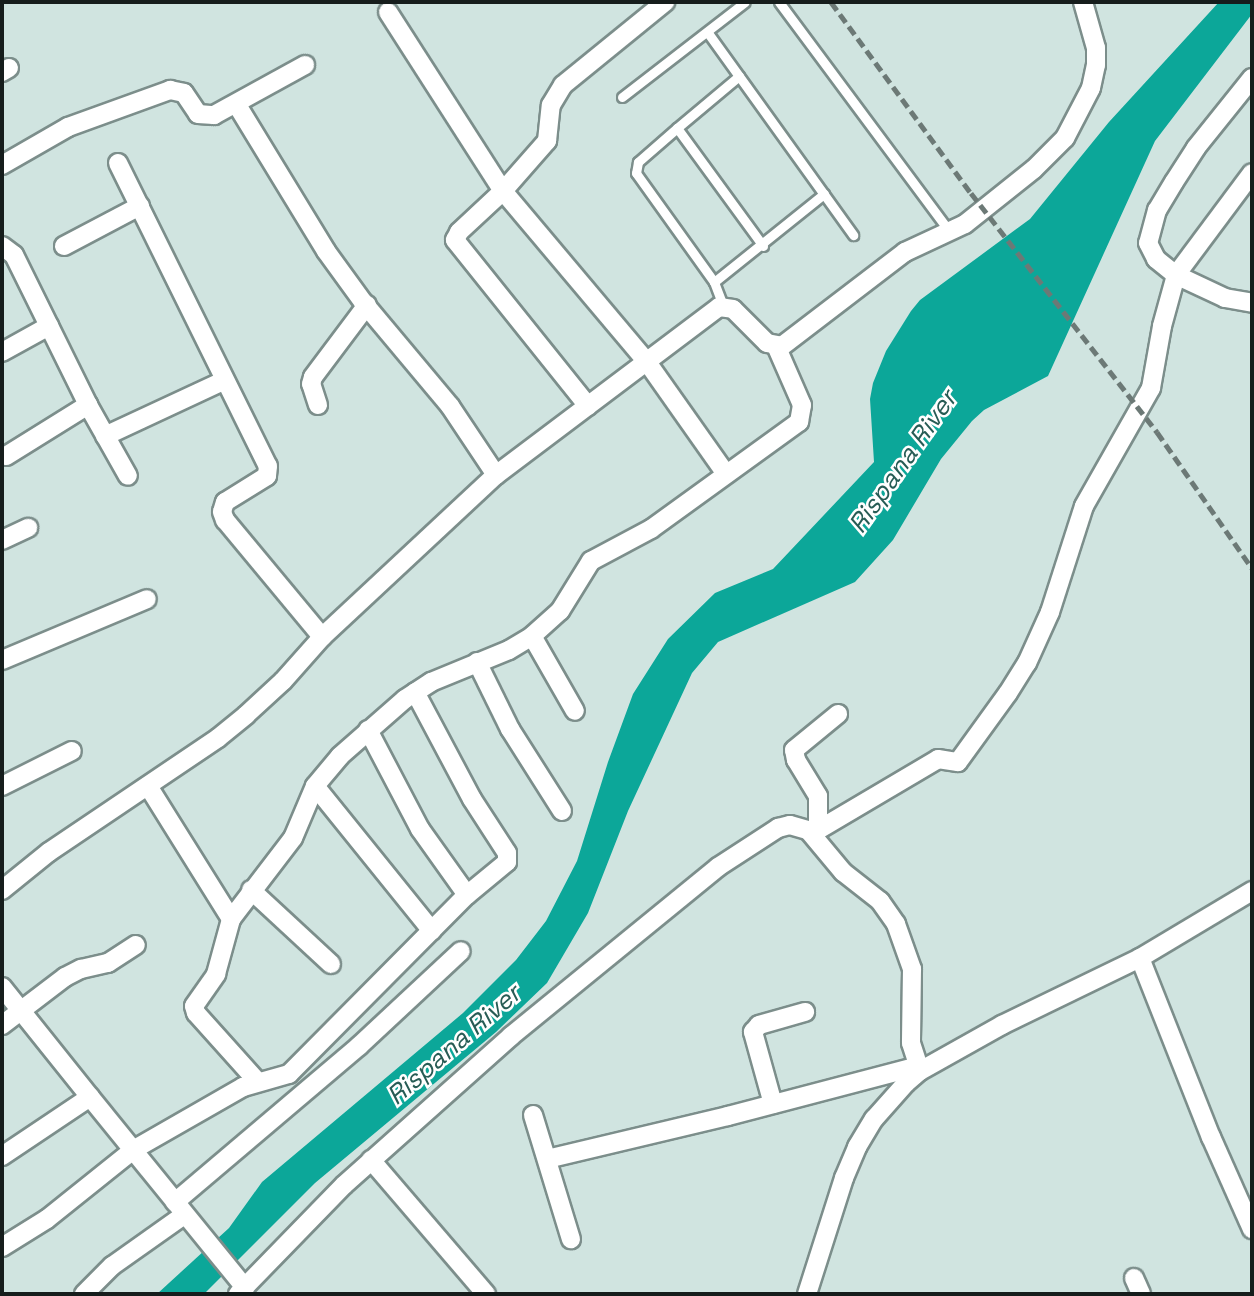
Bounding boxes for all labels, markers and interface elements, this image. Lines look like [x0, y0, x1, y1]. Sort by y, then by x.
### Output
water label: Rispana River [842, 385, 964, 539]
water label: Rispana River [381, 978, 527, 1112]

